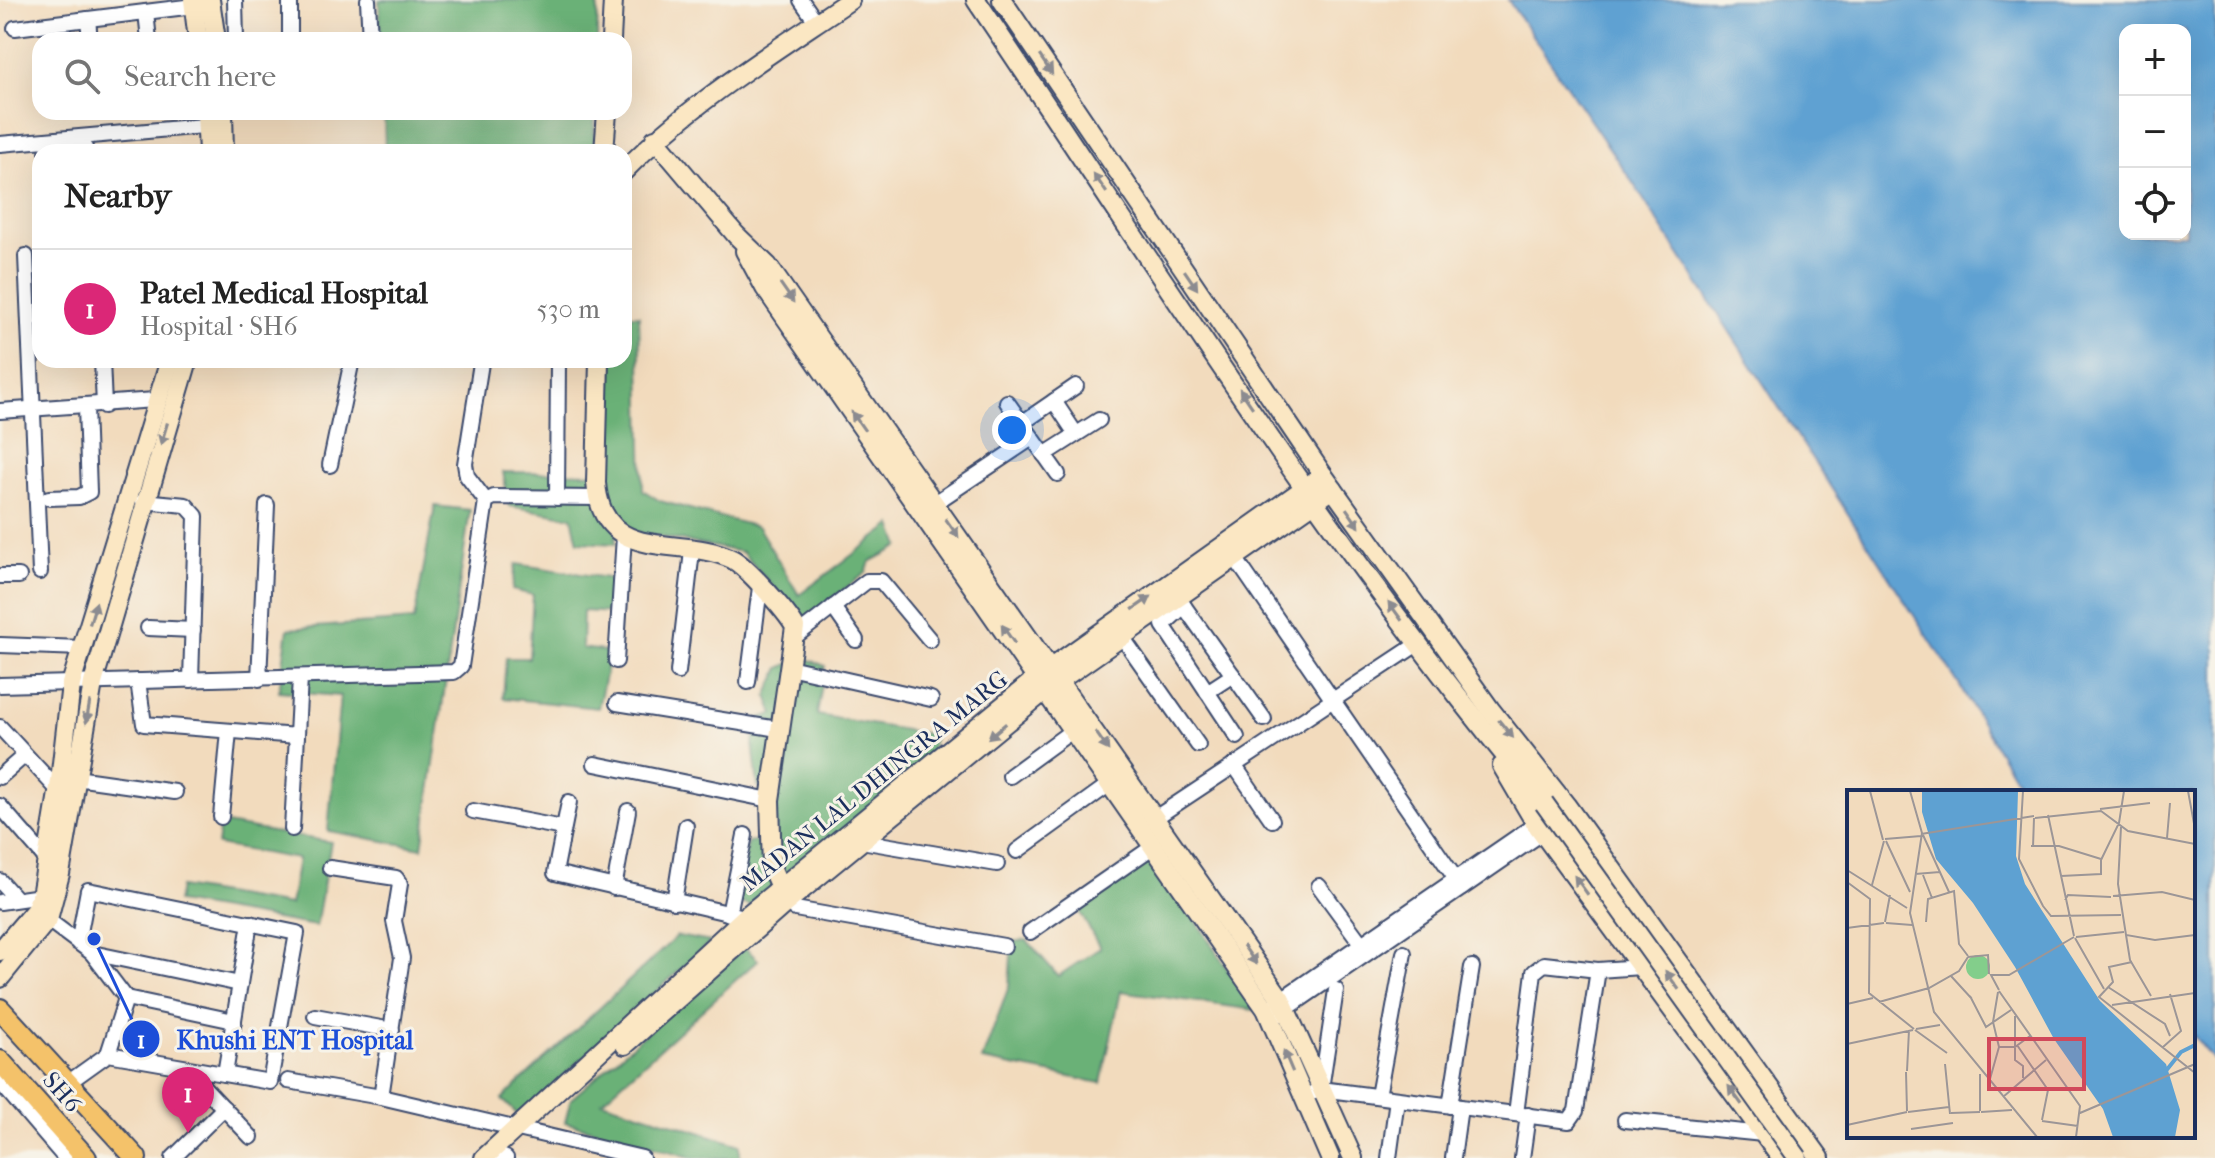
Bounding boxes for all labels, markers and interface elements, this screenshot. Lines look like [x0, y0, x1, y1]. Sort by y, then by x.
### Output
map controls [2119, 24, 2191, 240]
button: + [2119, 24, 2191, 96]
search box [32, 32, 632, 120]
icon: search [60, 54, 104, 98]
one-way arrow [1038, 54, 1053, 75]
text: Search here [124, 59, 276, 94]
button: − [2119, 96, 2191, 168]
button: locate [2119, 168, 2191, 240]
one-way arrow [1093, 172, 1108, 193]
text: Nearby [64, 176, 171, 216]
one-way arrow [1183, 269, 1198, 291]
text: Patel Medical Hospital [140, 276, 428, 311]
one-way arrow [779, 282, 794, 303]
text: 1 [85, 294, 95, 325]
text: 530 m [537, 294, 600, 325]
text: Hospital · SH6 [140, 311, 298, 342]
one-way arrow [1239, 387, 1253, 409]
one-way arrow [851, 410, 866, 431]
your location [992, 410, 1032, 450]
one-way arrow [157, 423, 170, 447]
one-way arrow [1345, 508, 1361, 528]
one-way arrow [944, 518, 960, 539]
one-way arrow [1132, 596, 1153, 611]
one-way arrow [1388, 600, 1403, 621]
one-way arrow [88, 601, 100, 625]
one-way arrow [1001, 623, 1016, 644]
street label: MADAN LAL DHINGRA MARG [735, 665, 1013, 897]
one-way arrow [81, 700, 94, 725]
one-way arrow [1497, 719, 1513, 739]
one-way arrow [987, 722, 1007, 739]
one-way arrow [1094, 731, 1109, 752]
inset map [1847, 790, 2195, 1138]
one-way arrow [1574, 875, 1589, 896]
one-way arrow [1242, 944, 1257, 965]
one-way arrow [1664, 969, 1680, 991]
callout: Khushi ENT Hospital [121, 1014, 430, 1064]
text: Khushi ENT Hospital [177, 1025, 414, 1056]
text: 1 [137, 1026, 145, 1054]
one-way arrow [1282, 1049, 1295, 1073]
street label: SH6 [37, 1066, 88, 1119]
pin: 1 [162, 1067, 214, 1133]
one-way arrow [1727, 1085, 1743, 1105]

